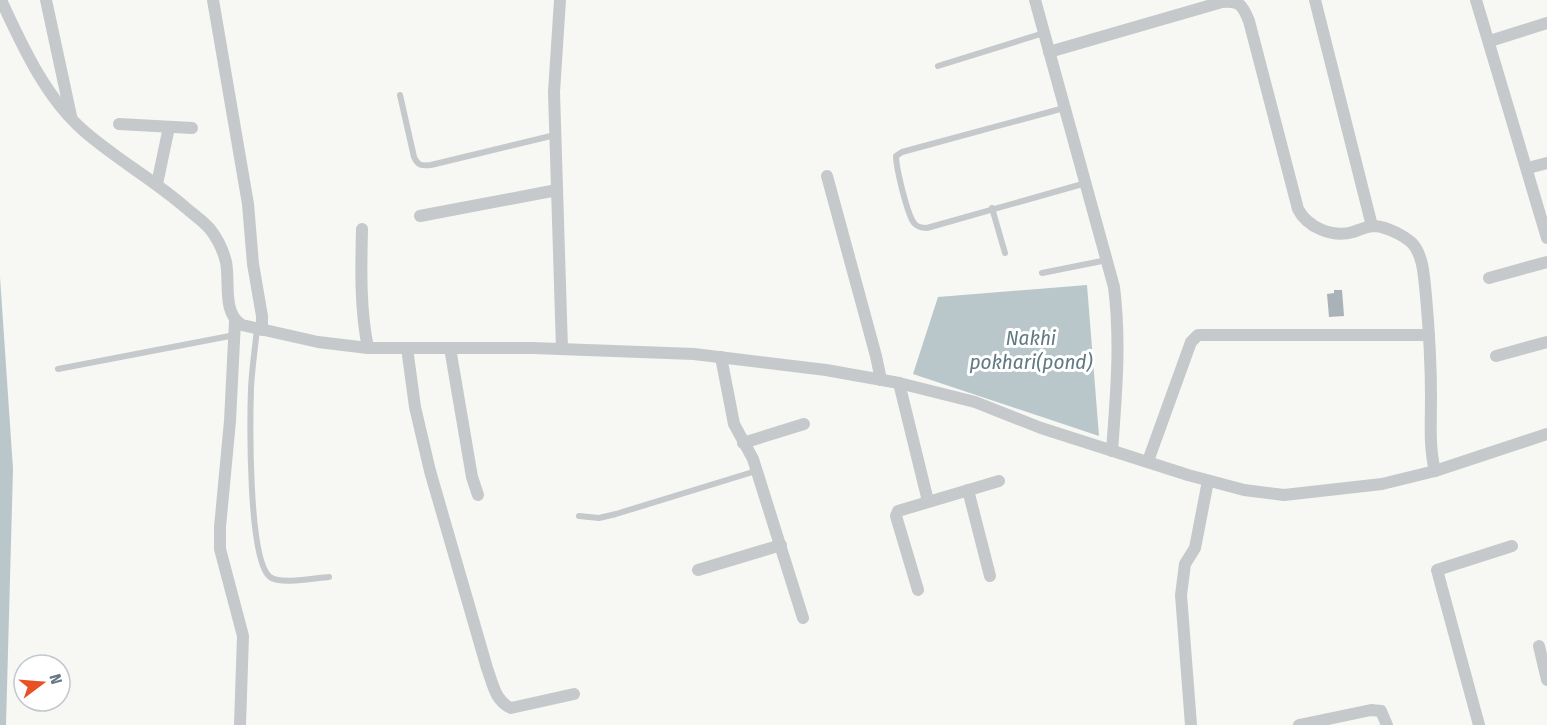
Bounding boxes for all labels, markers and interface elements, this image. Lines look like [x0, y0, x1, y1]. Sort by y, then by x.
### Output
water label: Nakhi pokhari(pond) [969, 325, 1093, 375]
north arrow [12, 653, 72, 713]
text: N [45, 672, 66, 686]

